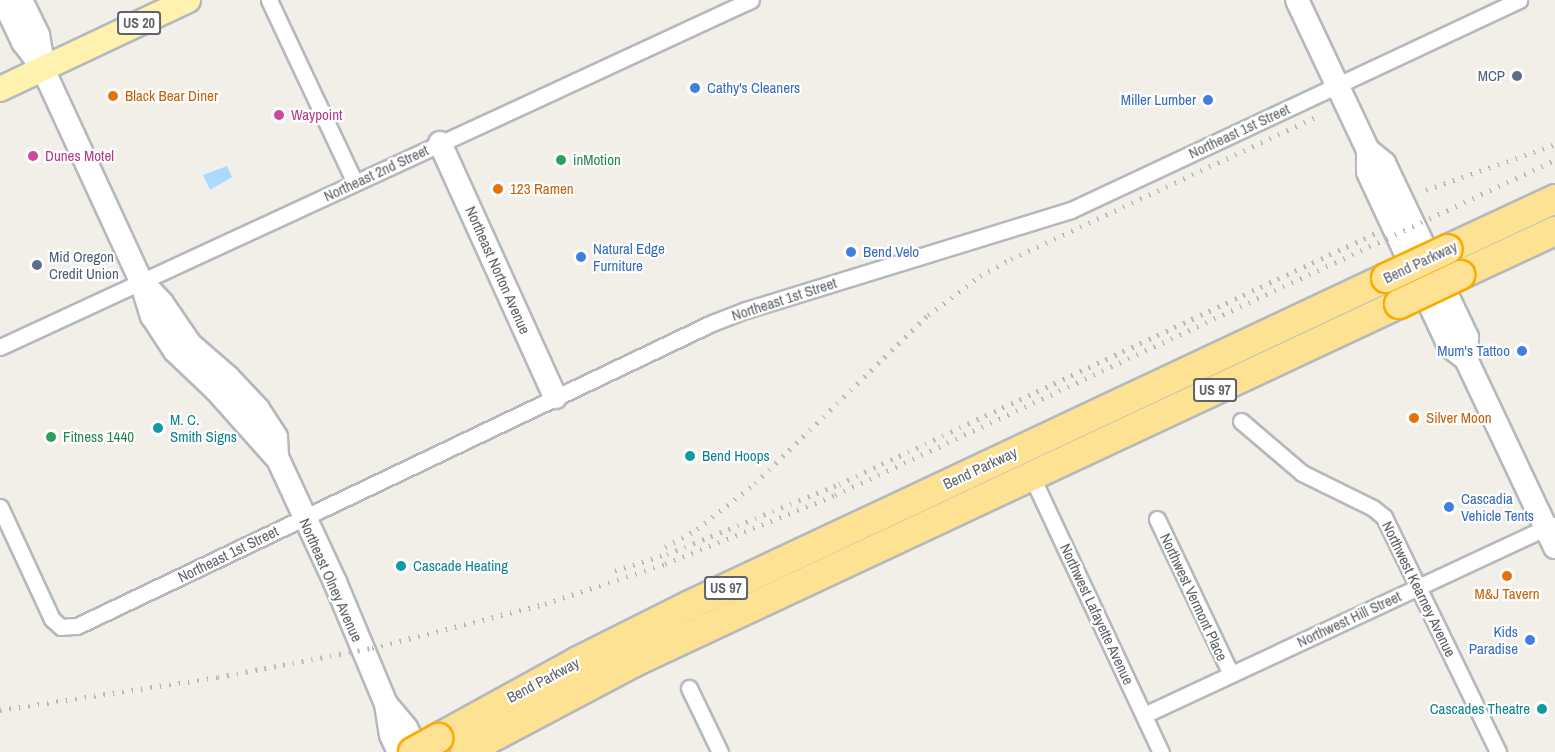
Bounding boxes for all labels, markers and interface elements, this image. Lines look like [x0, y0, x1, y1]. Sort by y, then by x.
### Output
road number: US 20 [116, 12, 162, 34]
place label: MCP [1478, 67, 1505, 85]
marker: MCP [1510, 69, 1524, 83]
place label: Cathy's Cleaners [707, 79, 800, 97]
marker: Cathy's Cleaners [688, 81, 702, 95]
place label: Black Bear Diner [125, 87, 218, 105]
marker: Black Bear Diner [106, 89, 120, 103]
place label: Miller Lumber [1121, 91, 1196, 109]
marker: Miller Lumber [1201, 93, 1215, 107]
street label: Northeast 1st Street [1186, 100, 1292, 162]
place label: Waypoint [291, 106, 343, 124]
marker: Waypoint [272, 108, 286, 122]
street label: Northeast 2nd Street [321, 141, 431, 205]
place label: Dunes Motel [45, 147, 114, 165]
marker: Dunes Motel [26, 149, 40, 163]
place label: inMotion [573, 151, 621, 169]
marker: inMotion [554, 153, 568, 167]
place label: 123 Ramen [510, 180, 574, 198]
marker: 123 Ramen [491, 182, 505, 196]
street label: Northeast Norton Avenue [462, 203, 534, 337]
street label: Bend Parkway [1380, 237, 1460, 287]
place label: Natural Edge Furniture [593, 239, 665, 274]
place label: Bend Velo [863, 243, 919, 261]
marker: Bend Velo [844, 245, 858, 259]
place label: Mid Oregon Credit Union [49, 247, 119, 282]
marker: Natural Edge Furniture [574, 250, 588, 264]
marker: Mid Oregon Credit Union [30, 258, 44, 272]
street label: Northeast 1st Street [729, 274, 839, 324]
place label: Mum's Tattoo [1437, 342, 1510, 360]
marker: Mum's Tattoo [1515, 344, 1529, 358]
road number: US 97 [1192, 379, 1238, 401]
place label: Silver Moon [1426, 409, 1492, 427]
place label: M. C. Smith Signs [170, 410, 237, 445]
marker: Silver Moon [1407, 411, 1421, 425]
marker: M. C. Smith Signs [151, 421, 165, 435]
place label: Fitness 1440 [63, 428, 134, 446]
marker: Fitness 1440 [44, 430, 58, 444]
street label: Bend Parkway [940, 443, 1020, 493]
place label: Bend Hoops [702, 447, 770, 465]
marker: Bend Hoops [683, 449, 697, 463]
place label: Cascadia Vehicle Tents [1461, 489, 1534, 524]
marker: Cascadia Vehicle Tents [1442, 500, 1456, 514]
street label: Northeast Olney Avenue [296, 515, 366, 645]
street label: Northwest Kearney Avenue [1378, 518, 1460, 660]
street label: Northeast 1st Street [175, 522, 281, 586]
street label: Northwest Vermont Place [1157, 530, 1231, 664]
street label: Northwest Lafayette Avenue [1056, 540, 1138, 688]
place label: Cascade Heating [413, 557, 508, 575]
marker: Cascade Heating [394, 559, 408, 573]
marker: M&J Tavern [1500, 569, 1514, 583]
road number: US 97 [704, 577, 748, 599]
place label: M&J Tavern [1474, 585, 1540, 603]
street label: Northwest Hill Street [1294, 587, 1404, 651]
place label: Kids Paradise [1469, 622, 1518, 657]
marker: Kids Paradise [1523, 633, 1537, 647]
street label: Bend Parkway [504, 653, 582, 707]
place label: Cascades Theatre [1430, 700, 1530, 718]
marker: Cascades Theatre [1535, 702, 1549, 716]

